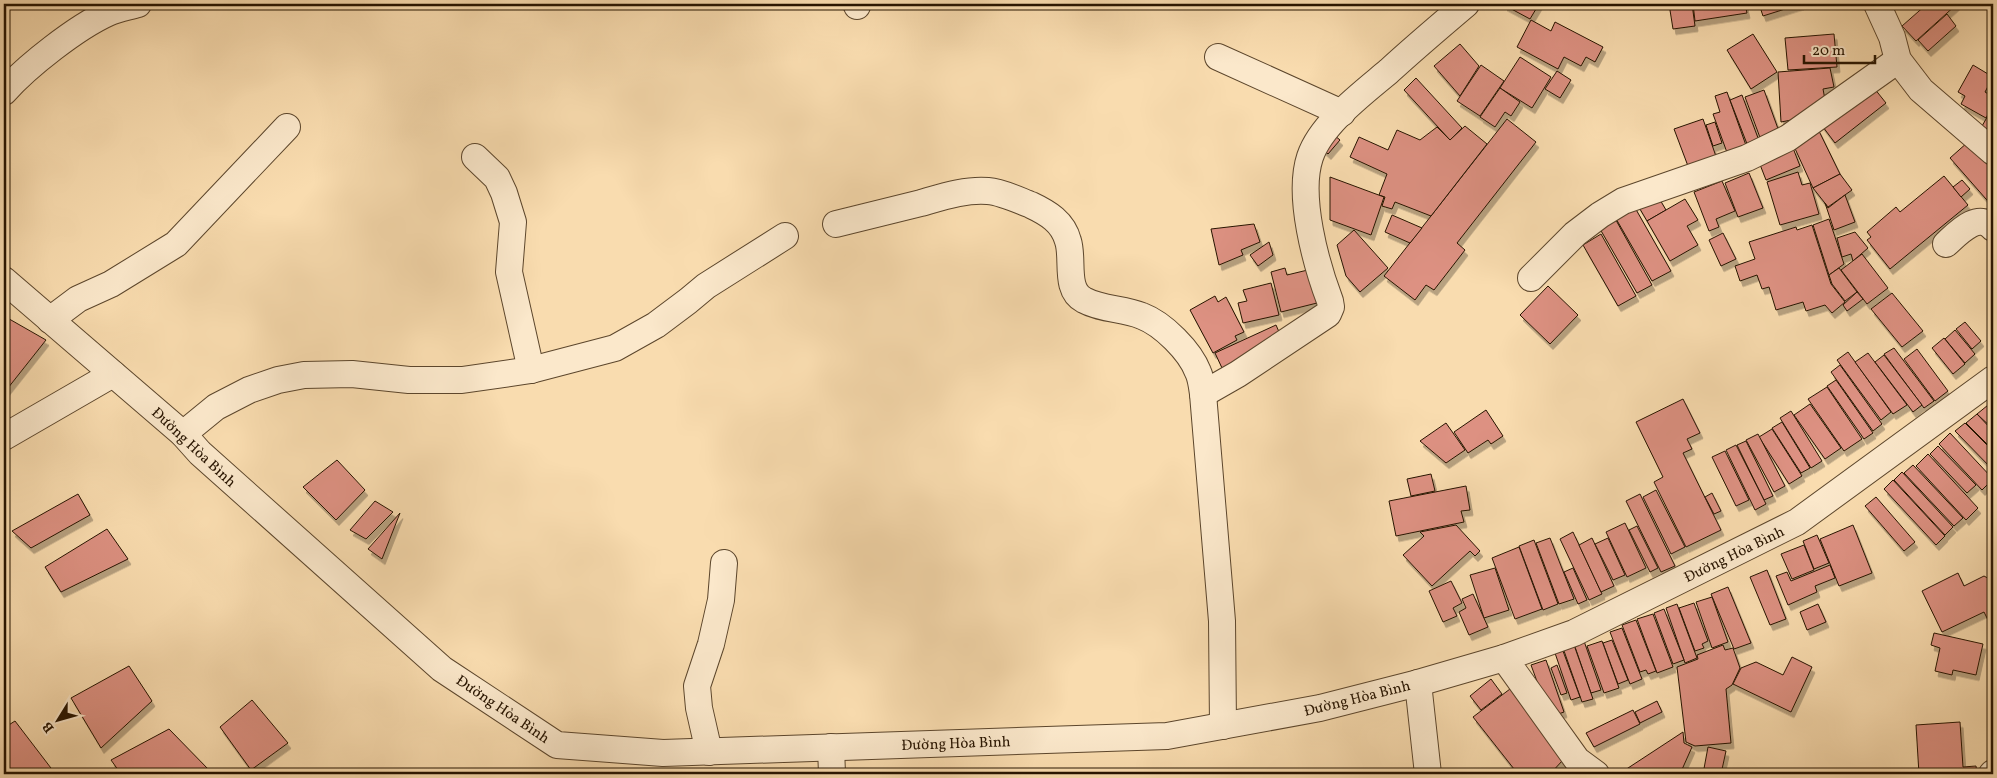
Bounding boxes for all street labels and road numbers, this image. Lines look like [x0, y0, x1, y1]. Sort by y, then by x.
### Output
street label: Đường Hòa Bình [146, 403, 240, 493]
street label: Đường Hòa Bình [1681, 522, 1788, 589]
street label: Đường Hòa Bình [451, 671, 553, 750]
street label: Đường Hòa Bình [1302, 676, 1413, 723]
street label: Đường Hòa Bình [901, 732, 1011, 757]

